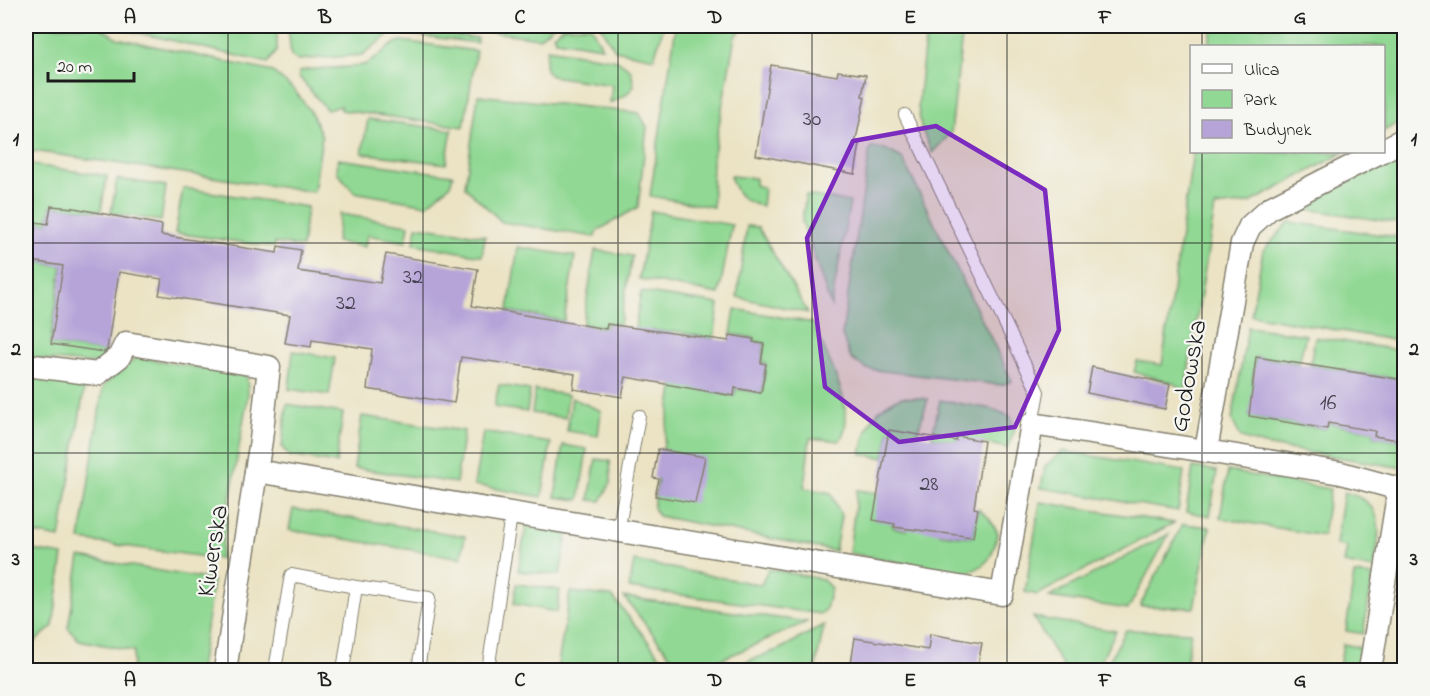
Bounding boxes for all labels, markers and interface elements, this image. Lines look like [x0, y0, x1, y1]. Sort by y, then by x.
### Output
text: A [124, 4, 136, 33]
text: B [317, 4, 332, 33]
text: C [515, 4, 526, 33]
text: D [707, 4, 722, 33]
text: E [904, 4, 916, 33]
text: F [1098, 4, 1112, 33]
text: G [1294, 4, 1307, 33]
scale bar [48, 45, 134, 83]
legend [1190, 45, 1385, 153]
text: 20 m [57, 55, 92, 81]
text: Ulica [1244, 58, 1279, 84]
text: Park [1244, 88, 1277, 114]
house number: 30 [803, 104, 821, 136]
text: Budynek [1243, 118, 1311, 144]
text: 1 [13, 126, 20, 155]
text: 1 [1411, 126, 1418, 155]
house number: 32 [403, 262, 423, 294]
house number: 32 [336, 288, 356, 320]
street label: Godowska [1161, 317, 1219, 435]
text: 2 [10, 336, 21, 365]
text: 2 [1408, 336, 1419, 365]
house number: 16 [1320, 388, 1337, 420]
house number: 28 [919, 469, 939, 501]
street label: Kiwerska [188, 502, 240, 600]
text: 3 [11, 546, 20, 575]
text: 3 [1409, 546, 1418, 575]
text: A [124, 667, 136, 696]
text: B [317, 667, 332, 696]
text: C [515, 667, 526, 696]
text: D [707, 667, 722, 696]
text: E [904, 667, 916, 696]
text: F [1098, 667, 1112, 696]
text: G [1294, 667, 1307, 696]

